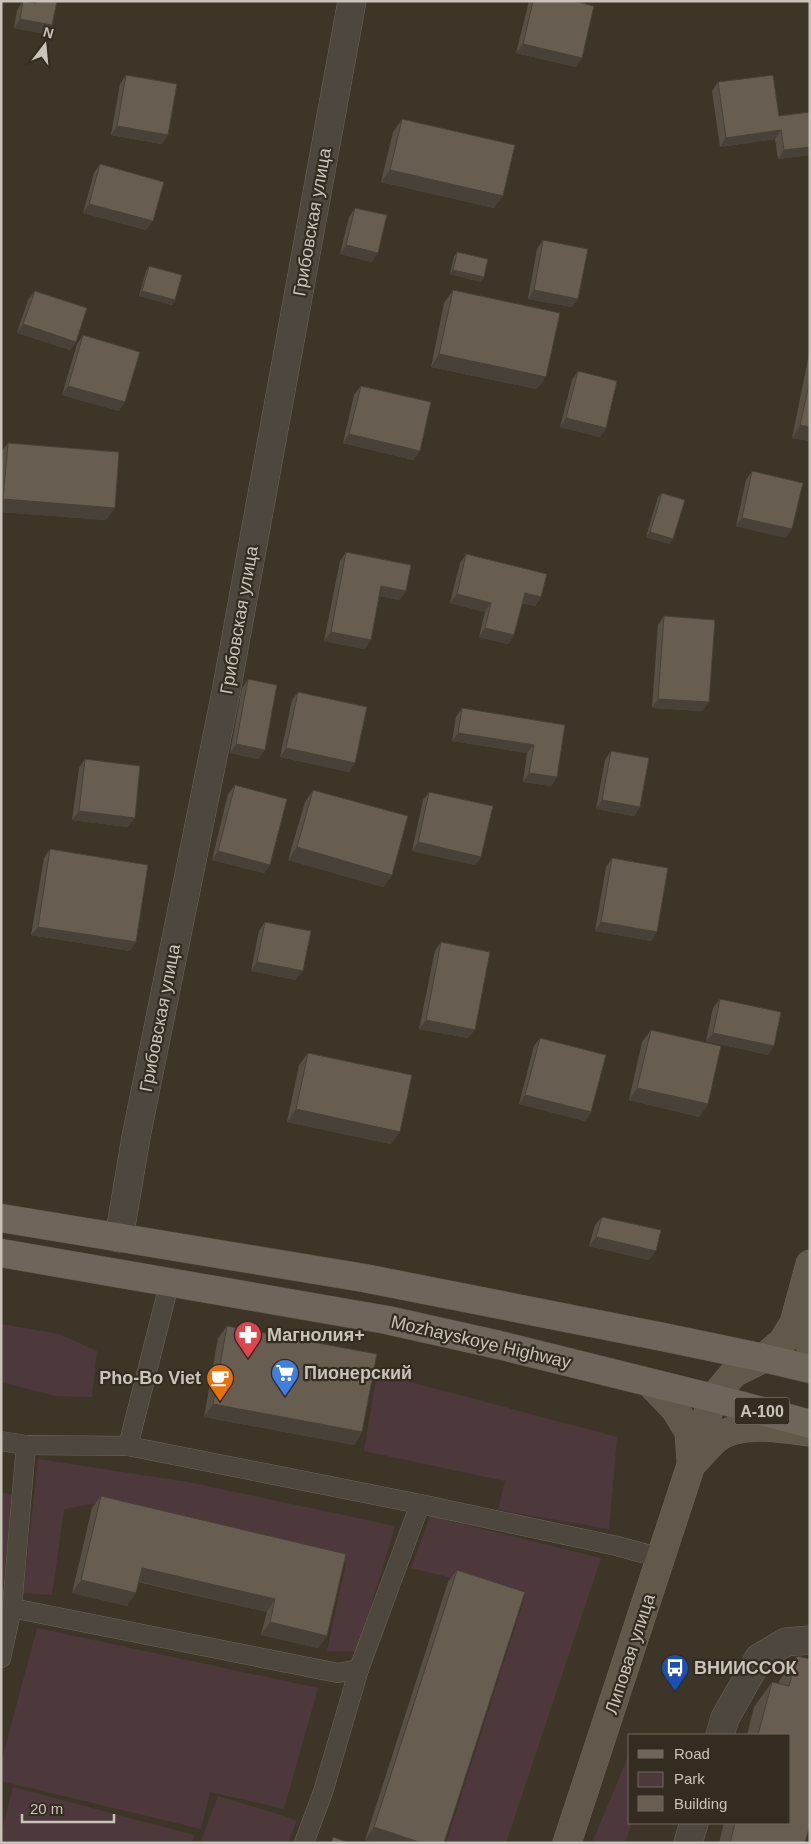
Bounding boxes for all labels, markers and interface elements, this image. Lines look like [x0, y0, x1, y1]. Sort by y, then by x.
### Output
north arrow [20, 20, 70, 70]
text: N [42, 23, 56, 42]
street label: Грибовская улица [289, 145, 335, 298]
street label: Грибовская улица [216, 543, 262, 696]
street label: Грибовская улица [136, 942, 184, 1094]
street label: Mozhayskoye Highway [389, 1312, 573, 1372]
pharmacy icon: Магнолия+ [233, 1320, 263, 1359]
place label: Магнолия+ [267, 1325, 365, 1345]
supermarket icon: Пионерский [270, 1358, 300, 1397]
cafe icon: Pho-Bo Viet [205, 1363, 235, 1402]
place label: Пионерский [304, 1363, 412, 1383]
place label: Pho-Bo Viet [99, 1368, 201, 1388]
road number: А-100 [734, 1398, 790, 1424]
street label: Липовая улица [601, 1590, 659, 1717]
bus stop icon: ВНИИССОК [660, 1653, 690, 1692]
place label: ВНИИССОК [694, 1658, 797, 1678]
legend [628, 1734, 791, 1824]
text: Road [674, 1745, 710, 1762]
text: Park [674, 1770, 705, 1787]
scale bar [22, 1792, 115, 1824]
text: Building [674, 1795, 727, 1812]
text: 20 m [30, 1800, 63, 1817]

